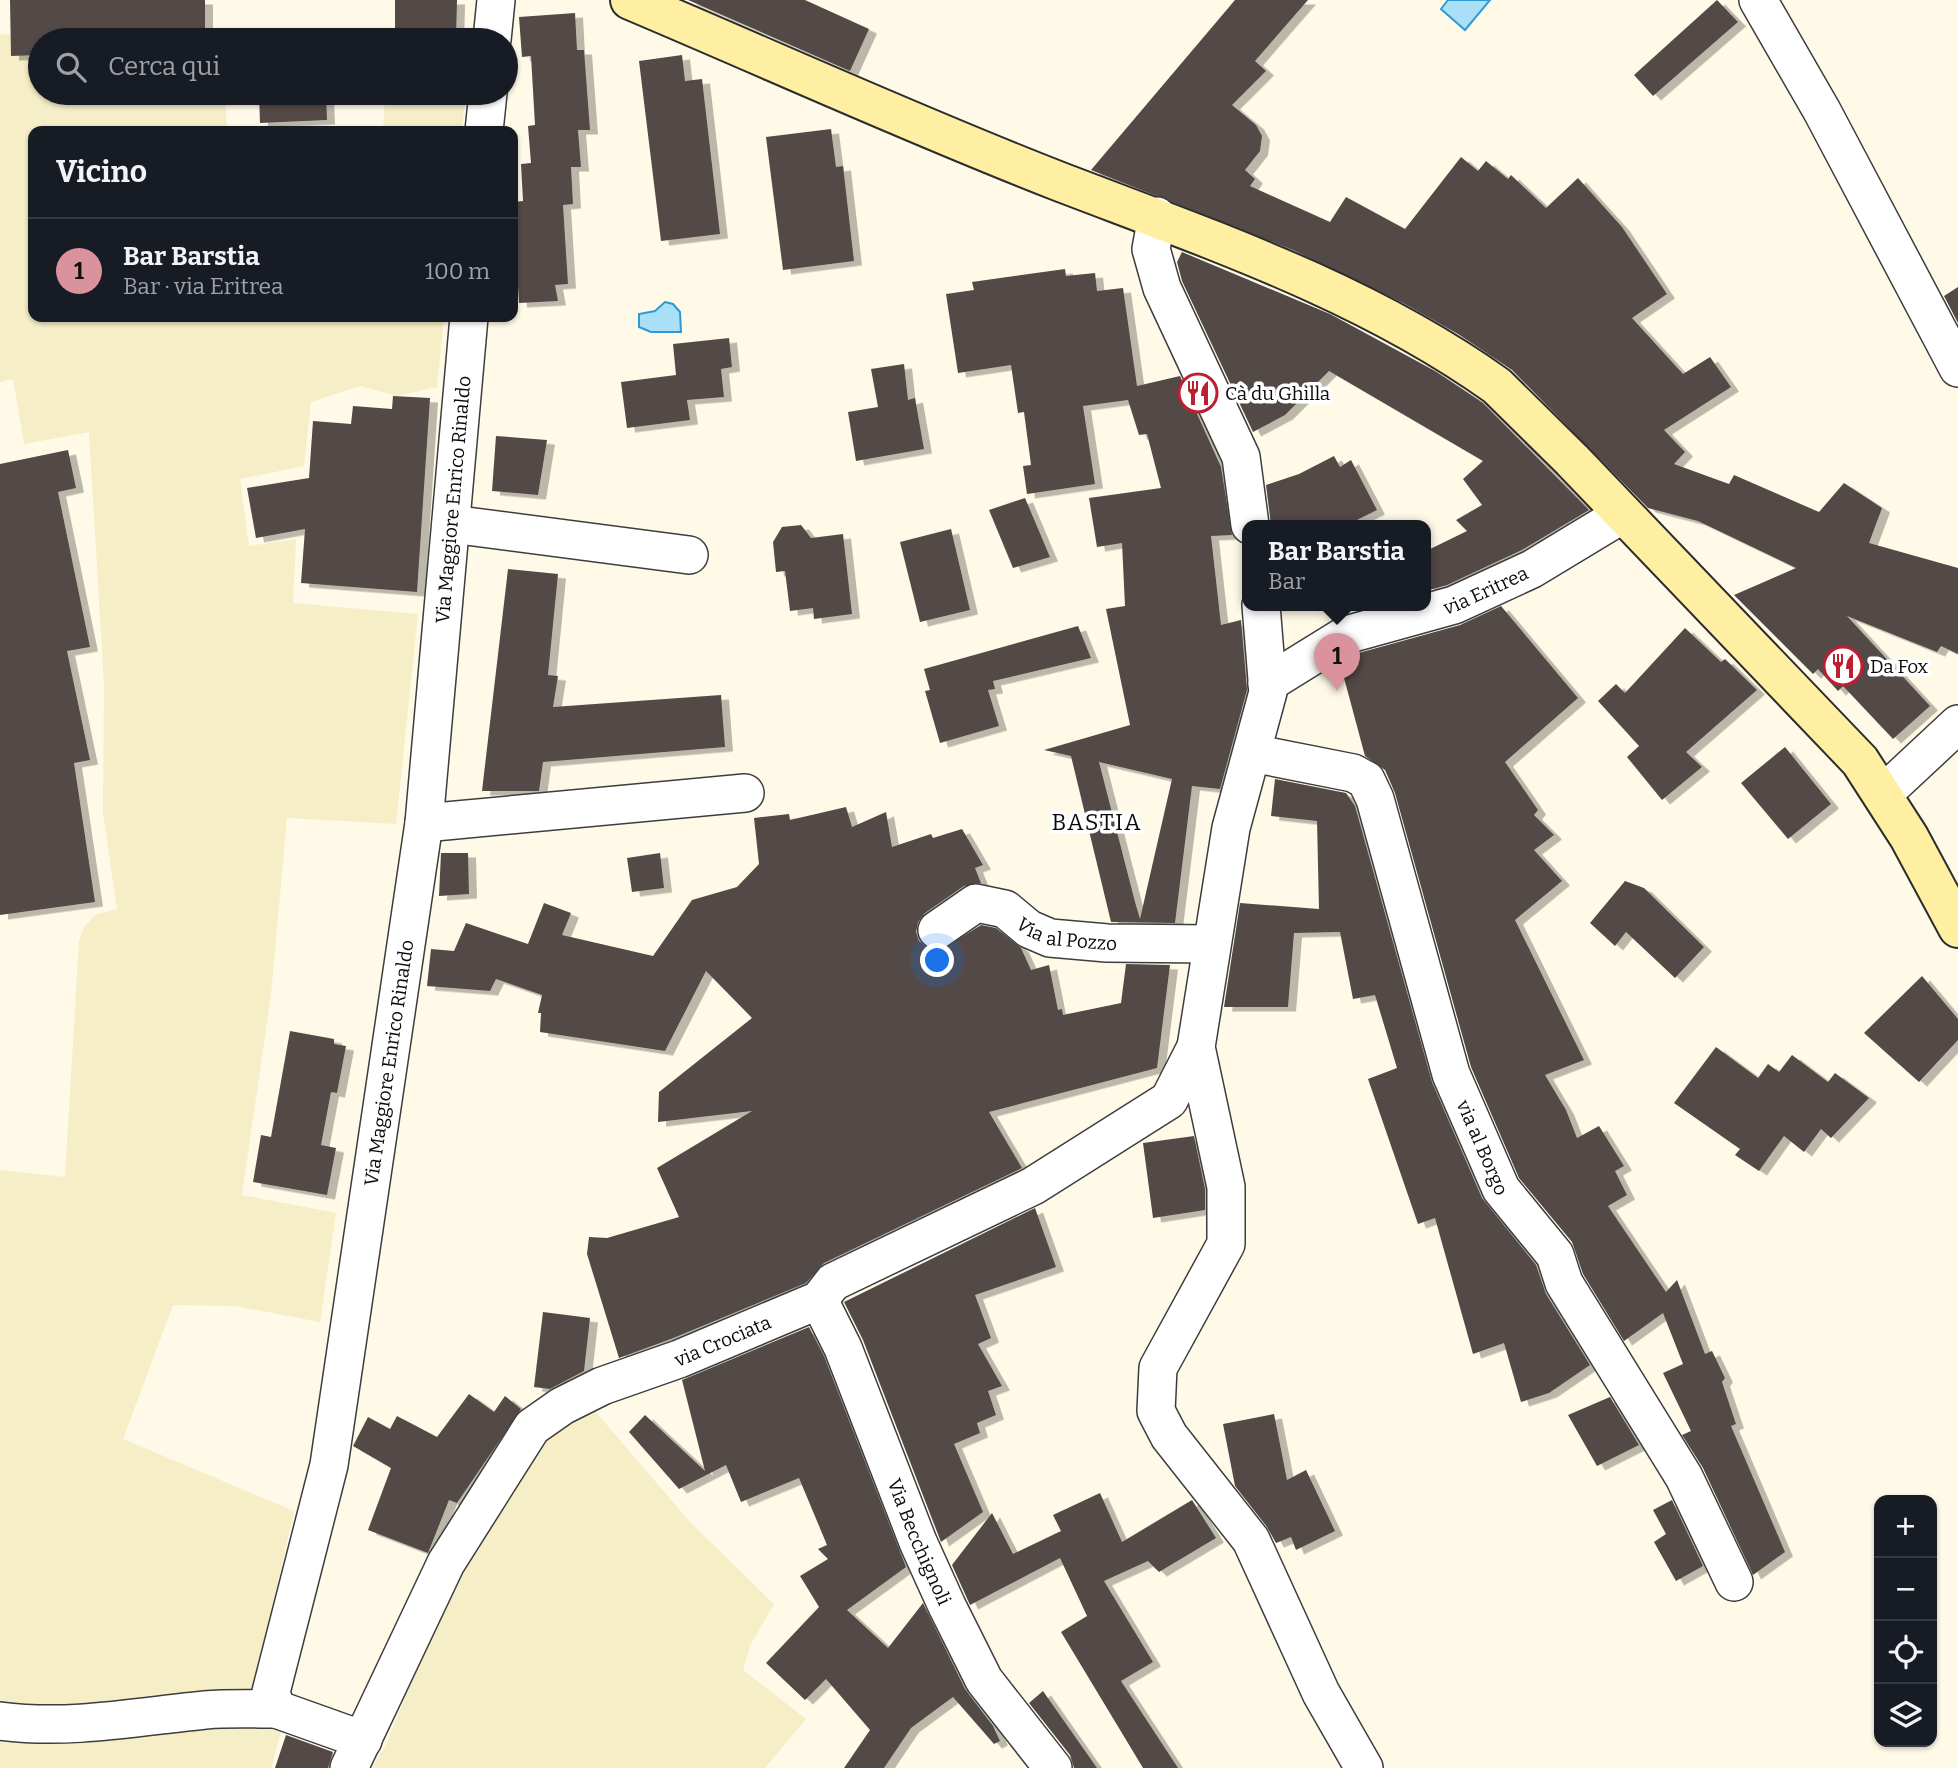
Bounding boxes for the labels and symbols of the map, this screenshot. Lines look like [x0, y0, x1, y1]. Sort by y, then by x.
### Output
restaurant icon: Cà du Ghilla [1177, 372, 1219, 414]
street label: Via Maggiore Enrico Rinaldo [431, 375, 476, 625]
place label: Cà du Ghilla [1225, 382, 1331, 405]
street label: via Eritrea [1440, 561, 1532, 620]
pin: 1 [1314, 633, 1360, 691]
restaurant icon: Da Fox [1822, 645, 1864, 687]
place label: Da Fox [1870, 655, 1928, 678]
district label: BASTIA [1051, 808, 1143, 836]
street label: Via al Pozzo [1012, 912, 1117, 955]
street label: Via Maggiore Enrico Rinaldo [359, 938, 419, 1187]
your location [920, 943, 954, 977]
street label: via al Borgo [1451, 1095, 1513, 1199]
street label: via Crociata [670, 1310, 775, 1372]
street label: Via Becchignoli [883, 1475, 956, 1609]

